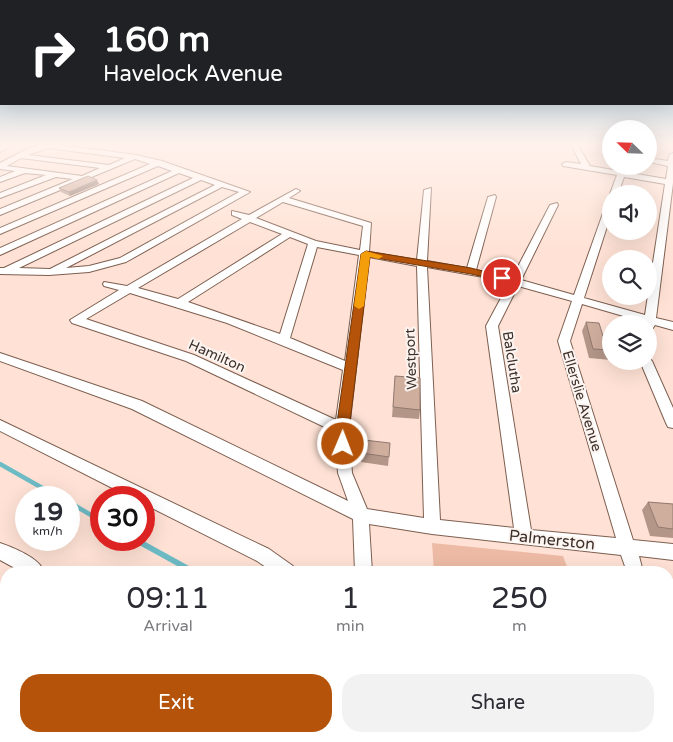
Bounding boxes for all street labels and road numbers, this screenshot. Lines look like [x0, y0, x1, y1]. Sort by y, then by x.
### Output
street label: Westport [401, 327, 421, 390]
street label: Balclutha [499, 330, 525, 394]
street label: Hamilton [186, 336, 248, 376]
street label: Ellerslie Avenue [559, 349, 605, 454]
street label: Palmerston [508, 526, 596, 554]

